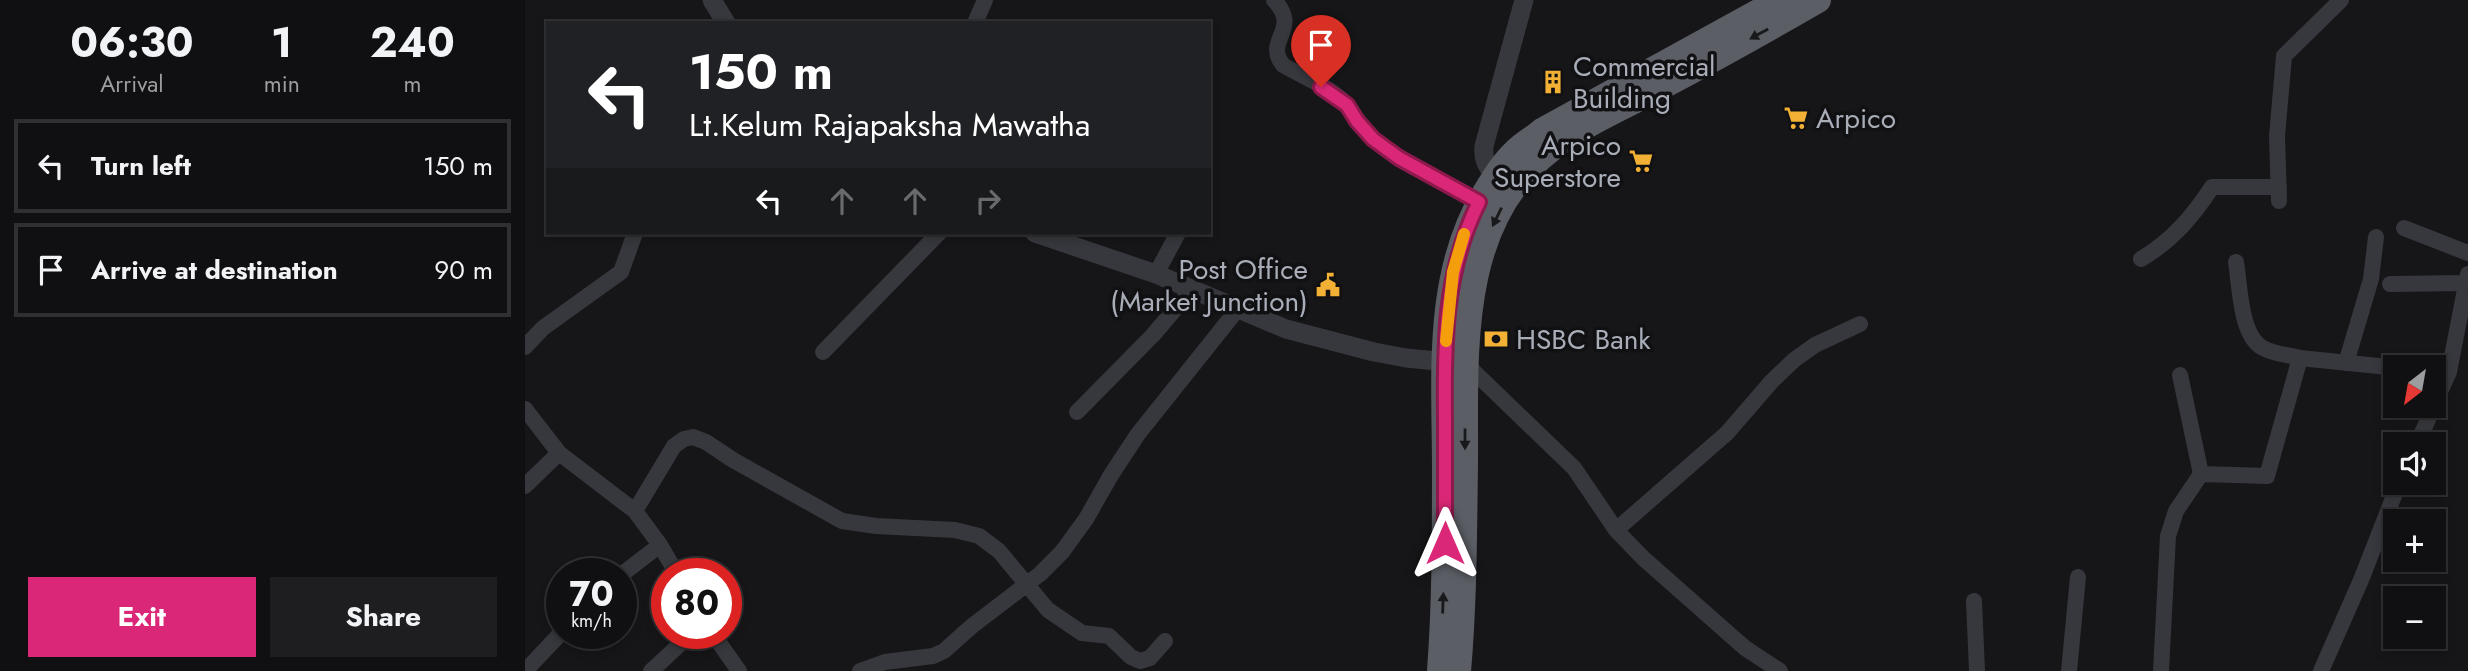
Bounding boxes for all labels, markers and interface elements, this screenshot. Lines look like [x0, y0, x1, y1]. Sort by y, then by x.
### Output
text: 06:30 [70, 12, 194, 73]
text: 1 [271, 12, 293, 73]
text: 240 [370, 12, 455, 73]
pin [1291, 15, 1351, 87]
icon: arrive [1302, 26, 1340, 64]
one-way arrow [1749, 28, 1769, 40]
text: 150 m [689, 37, 833, 107]
place label: Commercial Building [1573, 46, 1715, 119]
icon: left [574, 49, 665, 140]
text: Arrival [100, 67, 164, 101]
text: min [264, 67, 300, 101]
text: m [403, 67, 421, 101]
building icon: Commercial Building [1539, 68, 1567, 96]
place label: Arpico [1816, 98, 1896, 139]
text: Lt.Kelum Rajapaksha Mawatha [689, 102, 1090, 148]
supermarket icon: Arpico [1782, 104, 1810, 132]
place label: Arpico Superstore [1494, 125, 1621, 198]
icon: left [32, 147, 70, 185]
text: Turn left [91, 147, 191, 185]
text: 150 m [423, 147, 493, 185]
supermarket icon: Arpico Superstore [1627, 147, 1655, 175]
icon: left [750, 182, 788, 220]
icon: ahead [823, 182, 861, 220]
icon: ahead [896, 182, 934, 220]
icon: right [969, 182, 1007, 220]
one-way arrow [1491, 207, 1502, 227]
place label: Post Office (Market Junction) [1110, 249, 1308, 322]
icon: arrive [32, 251, 70, 289]
text: Arrive at destination [91, 251, 338, 289]
text: 90 m [434, 251, 493, 289]
public building icon: Post Office (Market Junction) [1314, 271, 1342, 299]
place label: HSBC Bank [1516, 319, 1651, 360]
bank icon: HSBC Bank [1482, 325, 1510, 353]
north arrow [2383, 355, 2447, 418]
map controls [2383, 355, 2446, 649]
one-way arrow [1459, 429, 1471, 451]
button: sound [2383, 432, 2446, 495]
position arrow [1408, 506, 1482, 580]
button: + [2383, 509, 2446, 572]
speed limit sign: 80 [651, 558, 742, 649]
text: 70 [569, 569, 614, 619]
button: Exit [28, 577, 256, 657]
button: Share [270, 577, 497, 657]
button: − [2383, 586, 2446, 649]
one-way arrow [1437, 592, 1448, 614]
text: km/h [571, 608, 612, 634]

